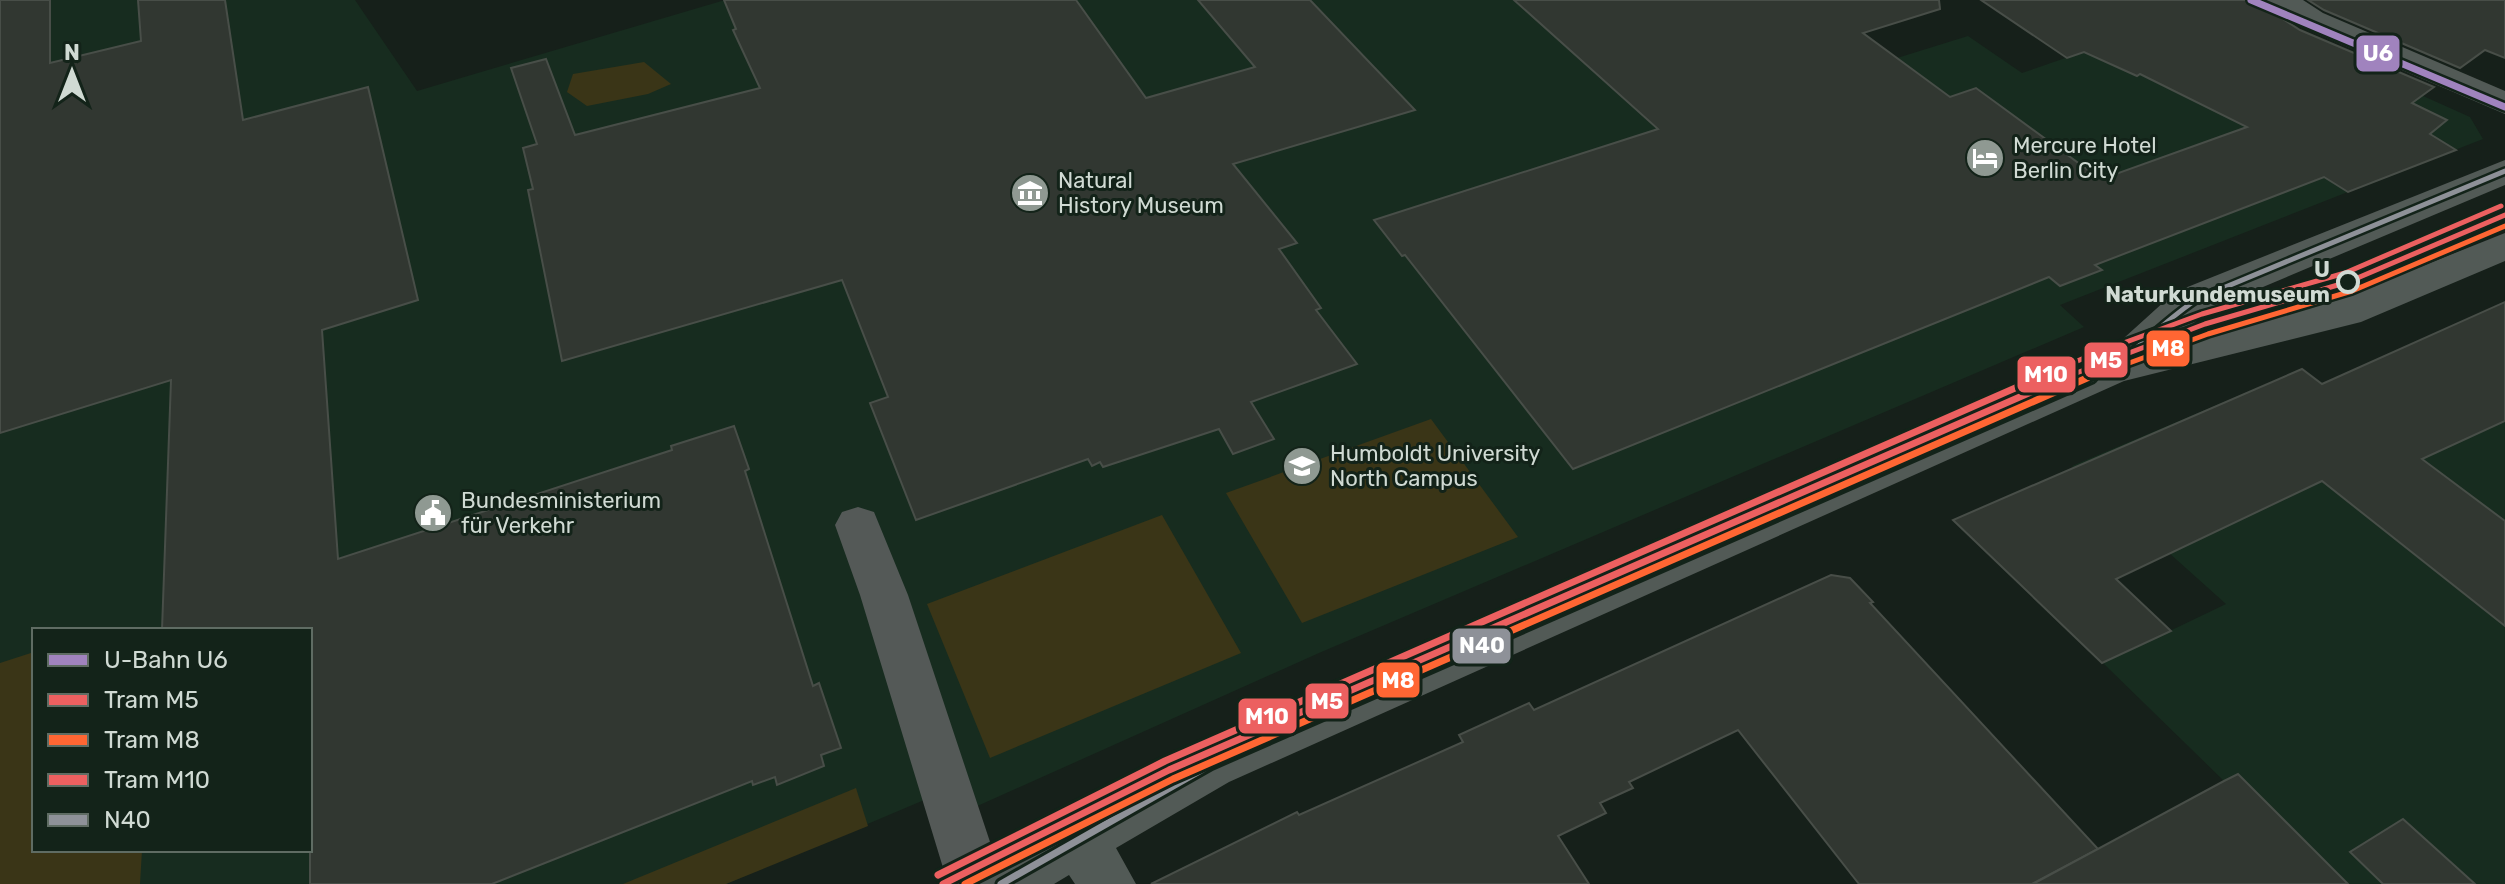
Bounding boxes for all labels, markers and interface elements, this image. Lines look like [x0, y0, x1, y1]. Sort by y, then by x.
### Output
north arrow [32, 32, 112, 112]
line badge: U6 [2355, 34, 2401, 73]
text: N [64, 39, 80, 66]
text: U6 [2363, 40, 2393, 67]
place label: Mercure Hotel Berlin City [2013, 132, 2157, 184]
hotel icon: Mercure Hotel Berlin City [1964, 137, 2006, 179]
place label: Natural History Museum [1058, 167, 1224, 219]
museum icon: Natural History Museum [1009, 172, 1051, 214]
place label: U Naturkundemuseum [2105, 256, 2330, 308]
marker: U Naturkundemuseum [2337, 271, 2359, 293]
line badge: M8 [2145, 329, 2191, 368]
text: M8 [2151, 335, 2185, 362]
line badge: M5 [2083, 341, 2129, 379]
text: M5 [2090, 347, 2122, 374]
line badge: M10 [2016, 355, 2077, 394]
text: M10 [2024, 361, 2068, 388]
place label: Humboldt University North Campus [1330, 440, 1540, 492]
school or university icon: Humboldt University North Campus [1281, 445, 1323, 487]
place label: Bundesministerium für Verkehr [461, 487, 661, 539]
public building icon: Bundesministerium für Verkehr [412, 492, 454, 534]
line badge: N40 [1451, 627, 1512, 665]
legend [32, 628, 312, 852]
text: N40 [1459, 632, 1505, 659]
text: U-Bahn U6 [104, 646, 228, 674]
line badge: M8 [1375, 661, 1421, 699]
text: M8 [1381, 667, 1415, 694]
line badge: M5 [1304, 682, 1350, 720]
text: Tram M5 [104, 686, 199, 714]
text: M5 [1311, 688, 1343, 715]
line badge: M10 [1237, 697, 1298, 735]
text: M10 [1245, 703, 1289, 730]
text: Tram M8 [104, 726, 200, 754]
text: Tram M10 [104, 766, 210, 794]
text: N40 [104, 806, 151, 834]

